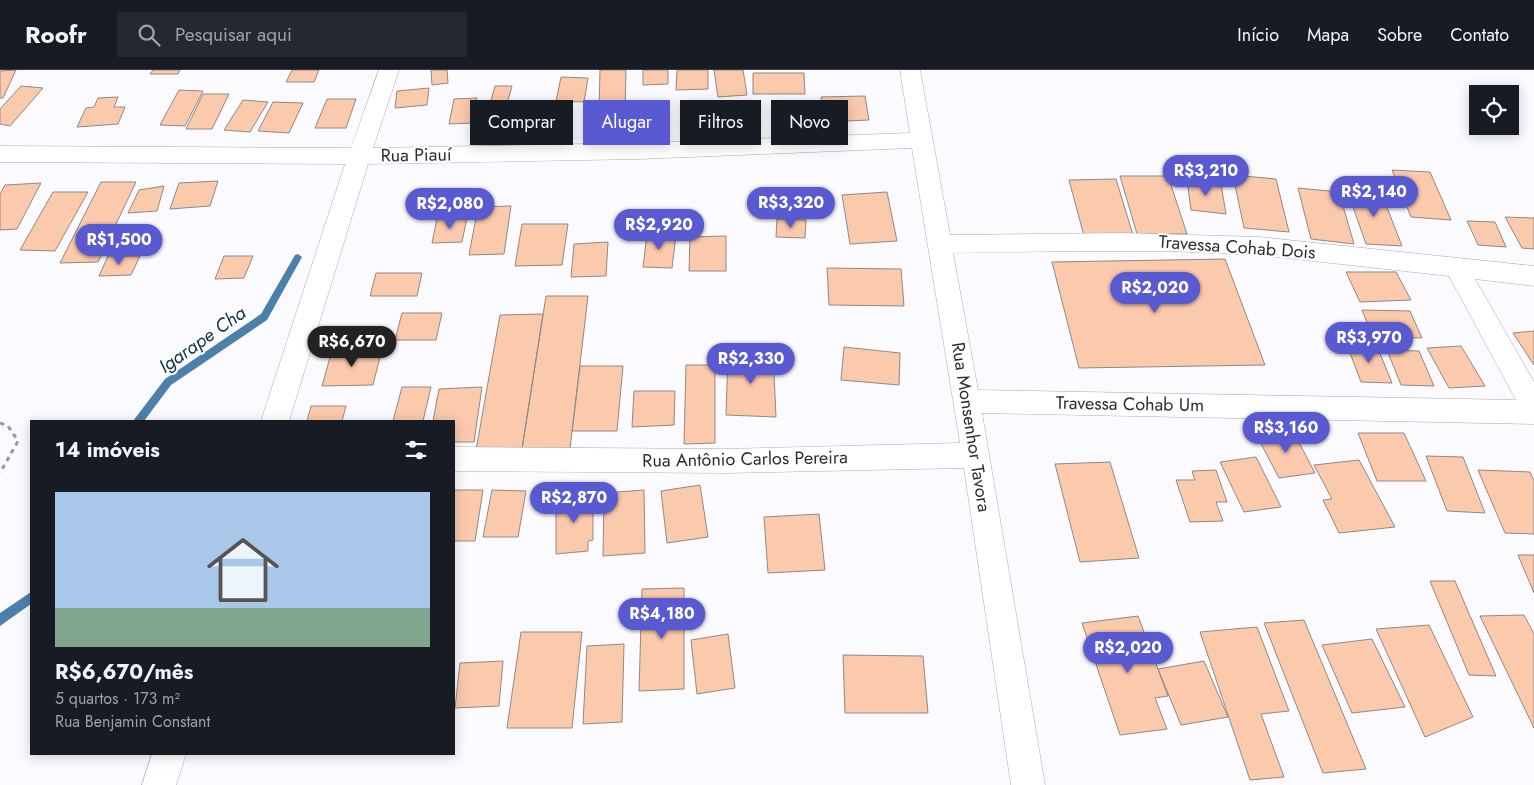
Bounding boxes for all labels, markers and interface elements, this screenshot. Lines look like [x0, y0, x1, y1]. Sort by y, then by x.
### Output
search box [117, 12, 467, 57]
text: Roofr [25, 17, 87, 52]
icon: search [135, 21, 163, 49]
text: Pesquisar aqui [175, 21, 292, 48]
text: Início [1237, 22, 1279, 48]
text: Mapa [1307, 22, 1349, 48]
text: Sobre [1377, 22, 1422, 48]
text: Contato [1450, 22, 1509, 48]
map controls [1469, 85, 1519, 135]
button: locate [1469, 85, 1519, 135]
chip: Comprar [470, 100, 573, 145]
chip: Alugar [583, 100, 670, 145]
chip: Filtros [680, 100, 761, 145]
chip: Novo [771, 100, 848, 145]
street label: Rua Piauí [380, 141, 453, 169]
pin: R$3,210 [1160, 154, 1252, 197]
text: R$3,210 [1174, 159, 1238, 182]
pin: R$2,140 [1328, 176, 1420, 218]
text: R$2,140 [1341, 180, 1407, 203]
pin: R$3,320 [745, 186, 837, 229]
pin: R$2,080 [404, 188, 496, 230]
text: R$3,320 [758, 191, 824, 214]
text: R$2,080 [416, 192, 484, 215]
pin: R$2,920 [613, 208, 705, 251]
text: R$2,920 [625, 213, 693, 236]
pin: R$1,500 [73, 224, 165, 266]
text: R$1,500 [86, 228, 152, 251]
street label: Travessa Cohab Dois [1158, 229, 1316, 265]
pin: R$2,020 [1109, 272, 1201, 314]
text: R$2,020 [1121, 276, 1189, 299]
water label: Igarape Cha [153, 299, 252, 379]
pin: R$3,970 [1323, 322, 1415, 364]
pin: R$6,670 [306, 326, 398, 368]
text: R$3,970 [1336, 326, 1402, 349]
text: R$6,670 [318, 330, 386, 353]
street label: Rua Monsenhor Tavora [945, 340, 997, 514]
pin: R$2,330 [705, 342, 797, 385]
text: R$2,330 [718, 347, 784, 370]
street label: Travessa Cohab Um [1056, 390, 1204, 418]
pin: R$3,160 [1240, 412, 1332, 454]
text: R$3,160 [1254, 416, 1318, 439]
text: 14 imóveis [55, 435, 160, 465]
icon: filters [402, 436, 430, 464]
street label: Rua Antônio Carlos Pereira [642, 444, 848, 474]
pin: R$2,870 [528, 482, 620, 524]
text: R$2,870 [541, 486, 607, 509]
icon: home [198, 525, 288, 615]
pin: R$4,180 [616, 598, 708, 640]
text: R$4,180 [629, 602, 695, 625]
pin: R$2,020 [1082, 632, 1174, 674]
text: R$2,020 [1094, 636, 1162, 659]
text: R$6,670/mês [55, 657, 193, 687]
text: 5 quartos · 173 m² [55, 687, 180, 710]
text: Rua Benjamin Constant [55, 710, 210, 733]

